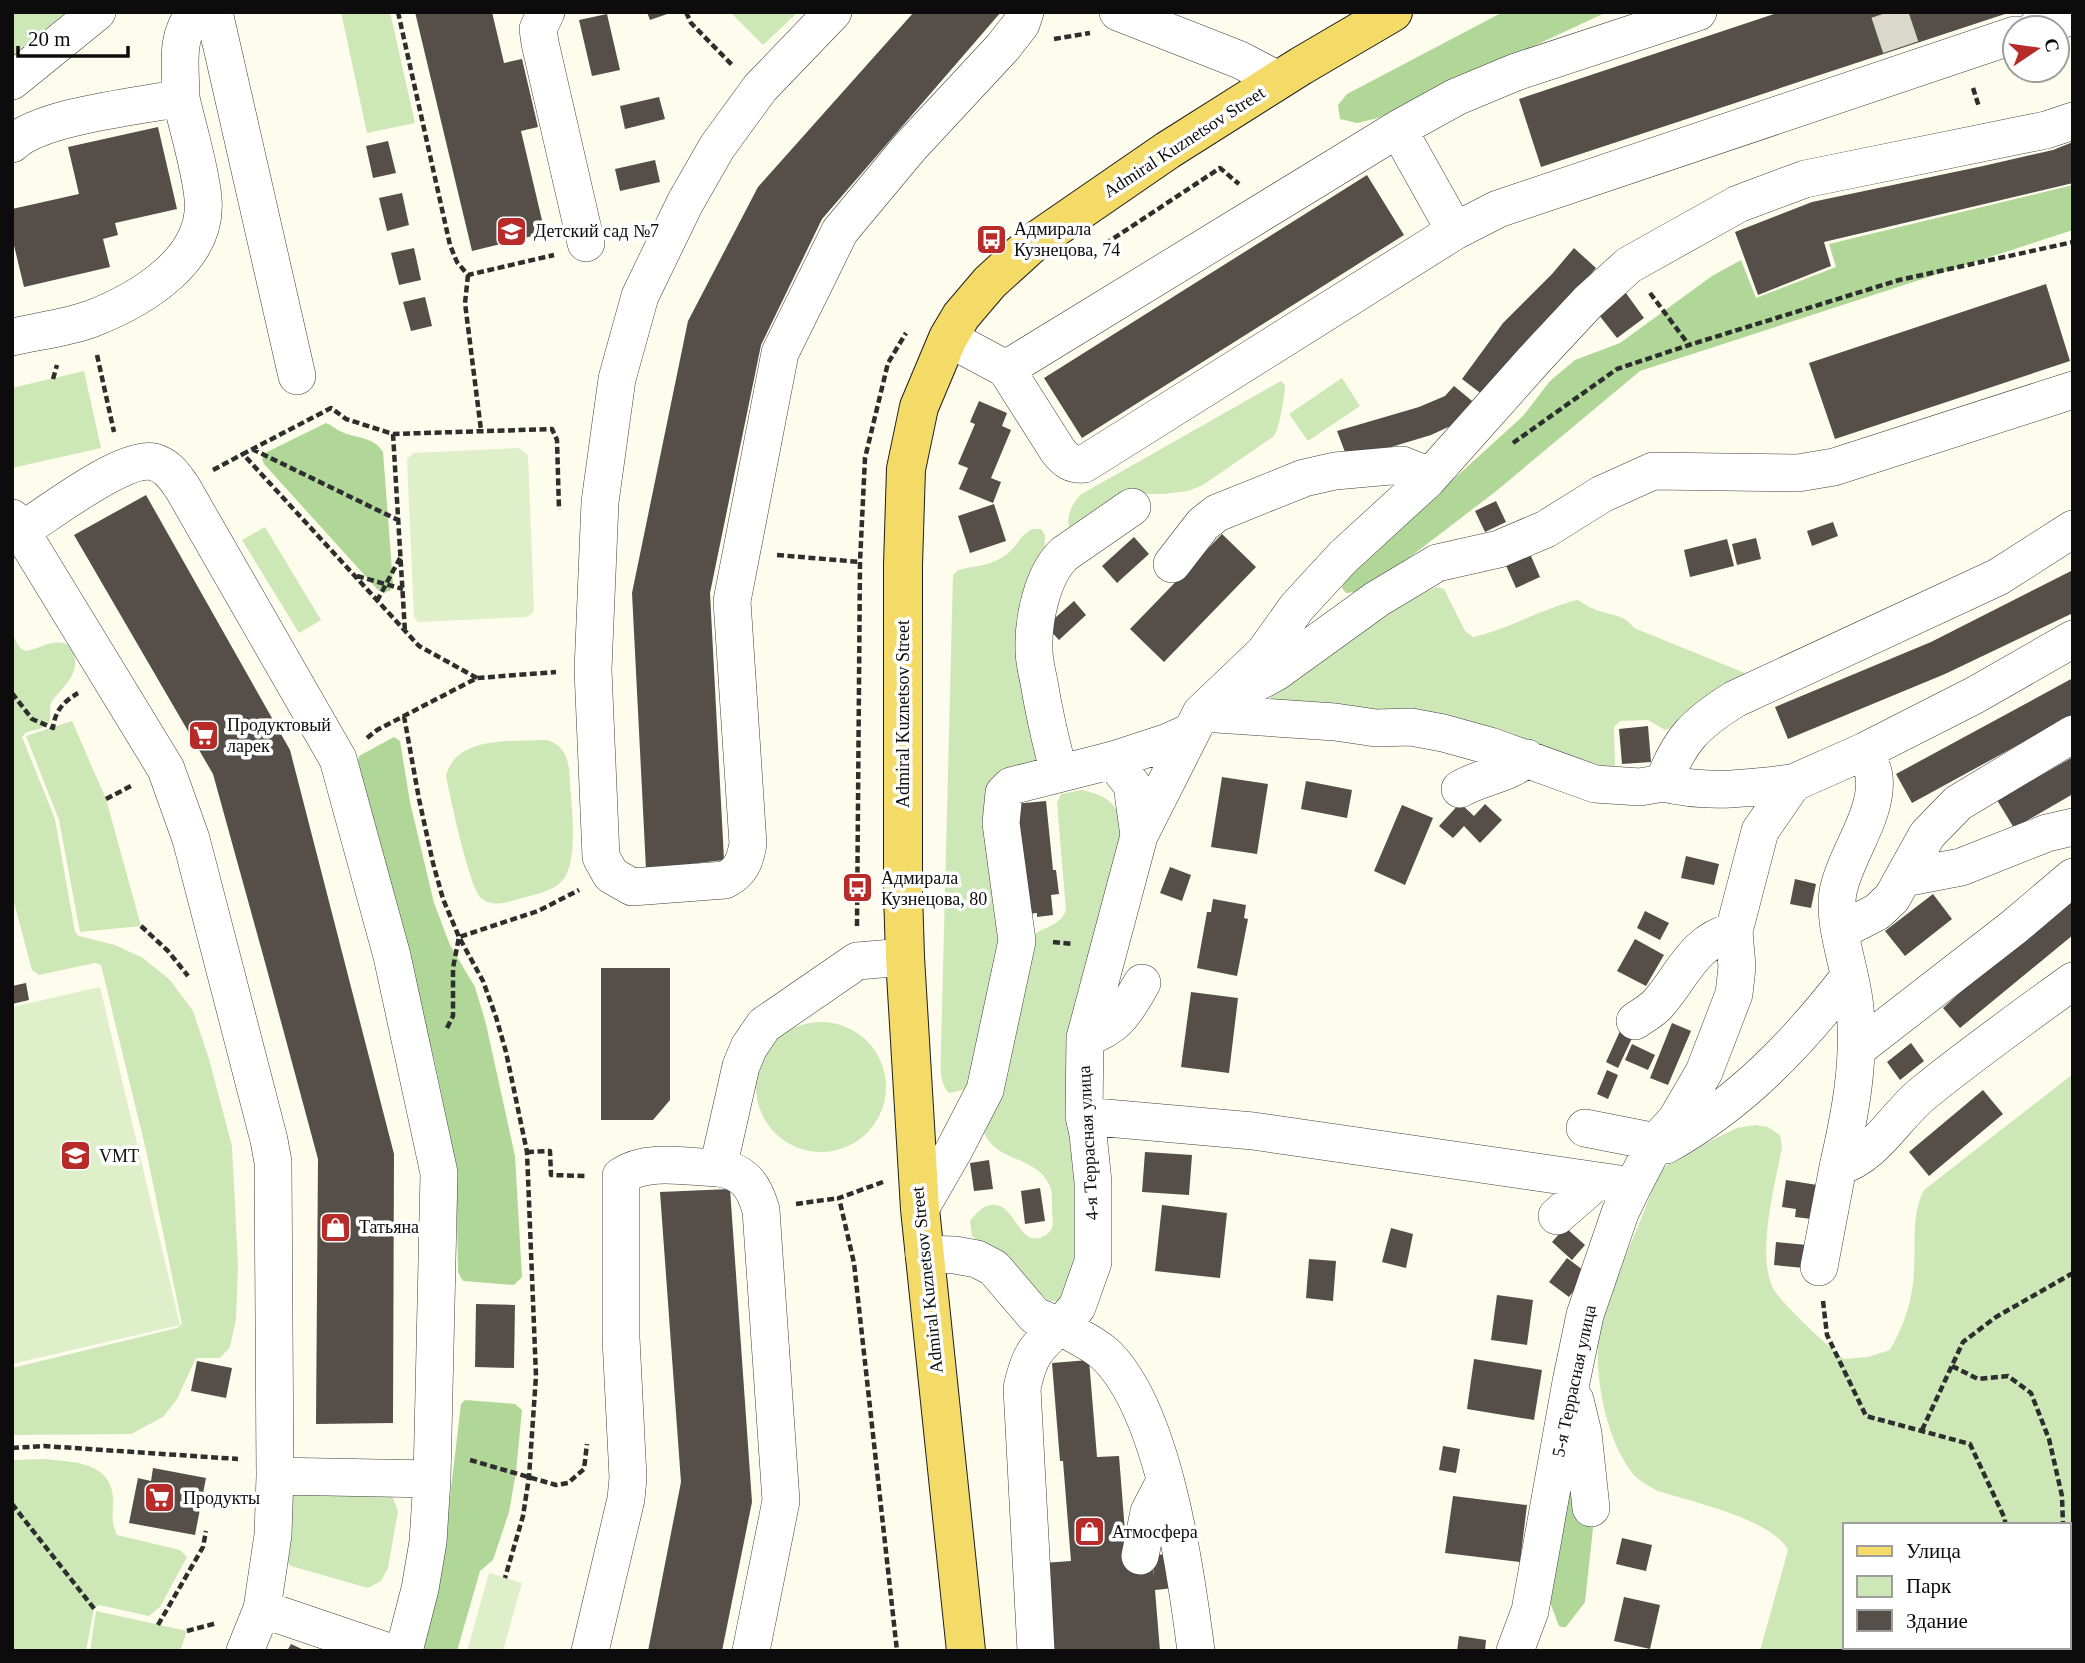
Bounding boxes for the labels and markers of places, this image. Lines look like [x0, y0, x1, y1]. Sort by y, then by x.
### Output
school or university icon: Детский сад №7 [494, 214, 528, 248]
place label: Адмирала Кузнецова, 74 [1014, 219, 1120, 260]
place label: Детский сад №7 [534, 221, 659, 241]
bus stop icon: Адмирала Кузнецова, 74 [974, 222, 1008, 256]
place label: Продуктовый ларек [227, 715, 331, 756]
supermarket icon: Продуктовый ларек [187, 718, 221, 752]
place label: Адмирала Кузнецова, 80 [881, 868, 987, 909]
bus stop icon: Адмирала Кузнецова, 80 [841, 871, 875, 905]
school or university icon: VMT [59, 1139, 93, 1173]
place label: VMT [99, 1146, 139, 1166]
shop icon: Татьяна [319, 1210, 353, 1244]
place label: Татьяна [359, 1217, 419, 1237]
supermarket icon: Продукты [143, 1481, 177, 1515]
place label: Продукты [183, 1488, 260, 1508]
shop icon: Атмосфера [1072, 1515, 1106, 1549]
place label: Атмосфера [1112, 1522, 1198, 1542]

